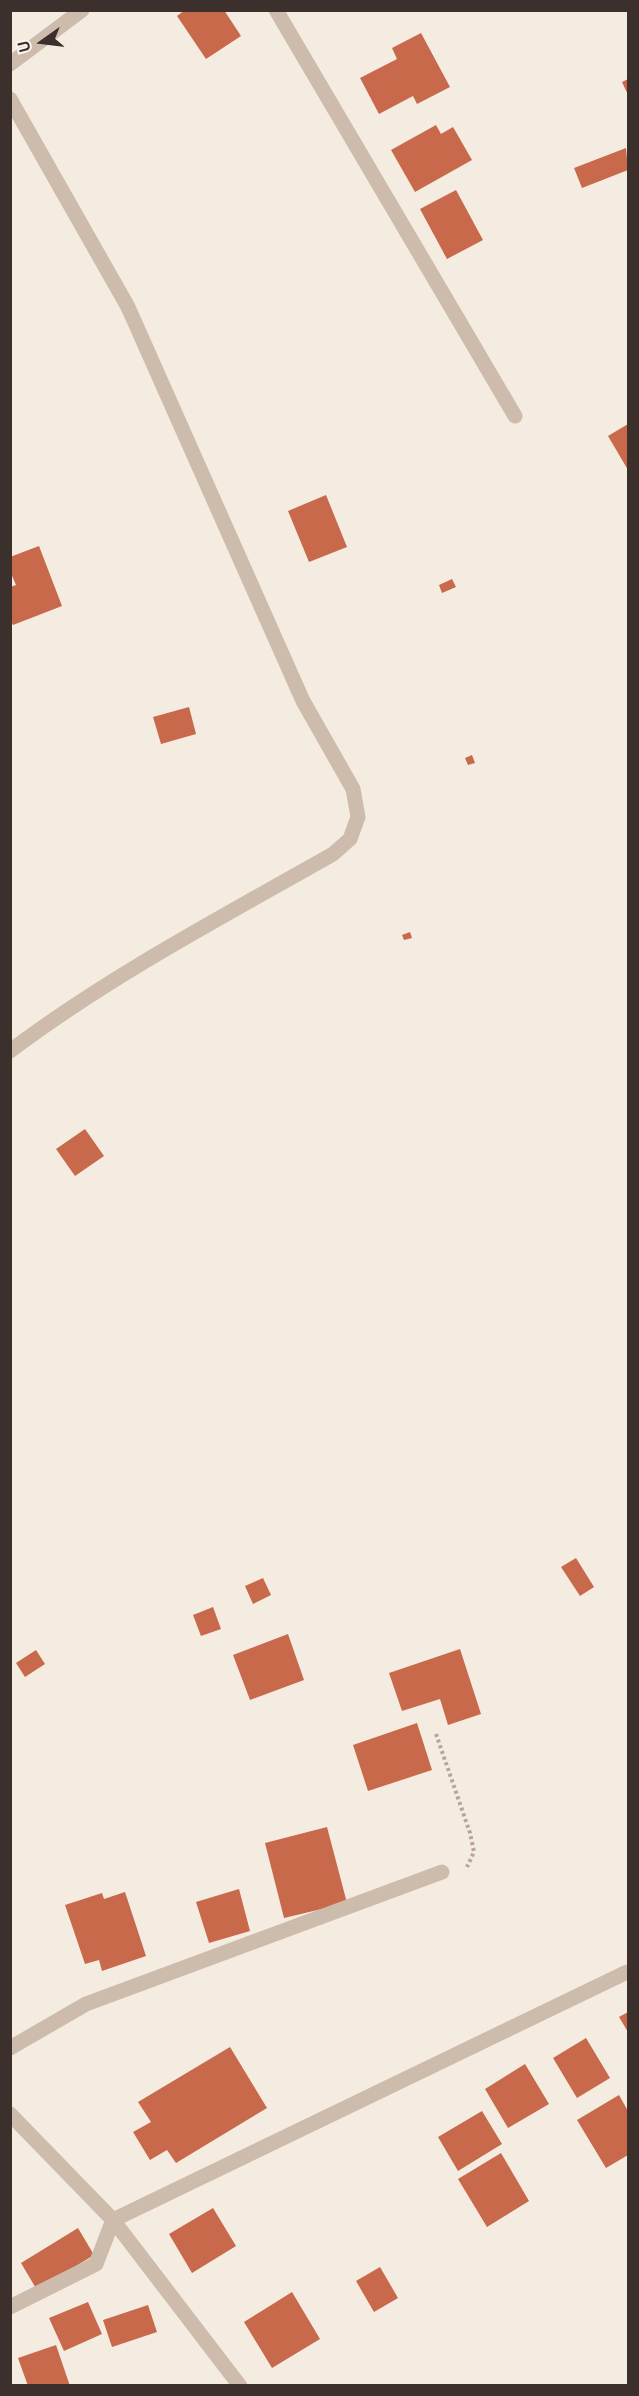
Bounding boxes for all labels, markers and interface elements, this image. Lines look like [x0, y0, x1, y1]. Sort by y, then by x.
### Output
north arrow [12, 12, 72, 72]
text: U [13, 39, 36, 54]

